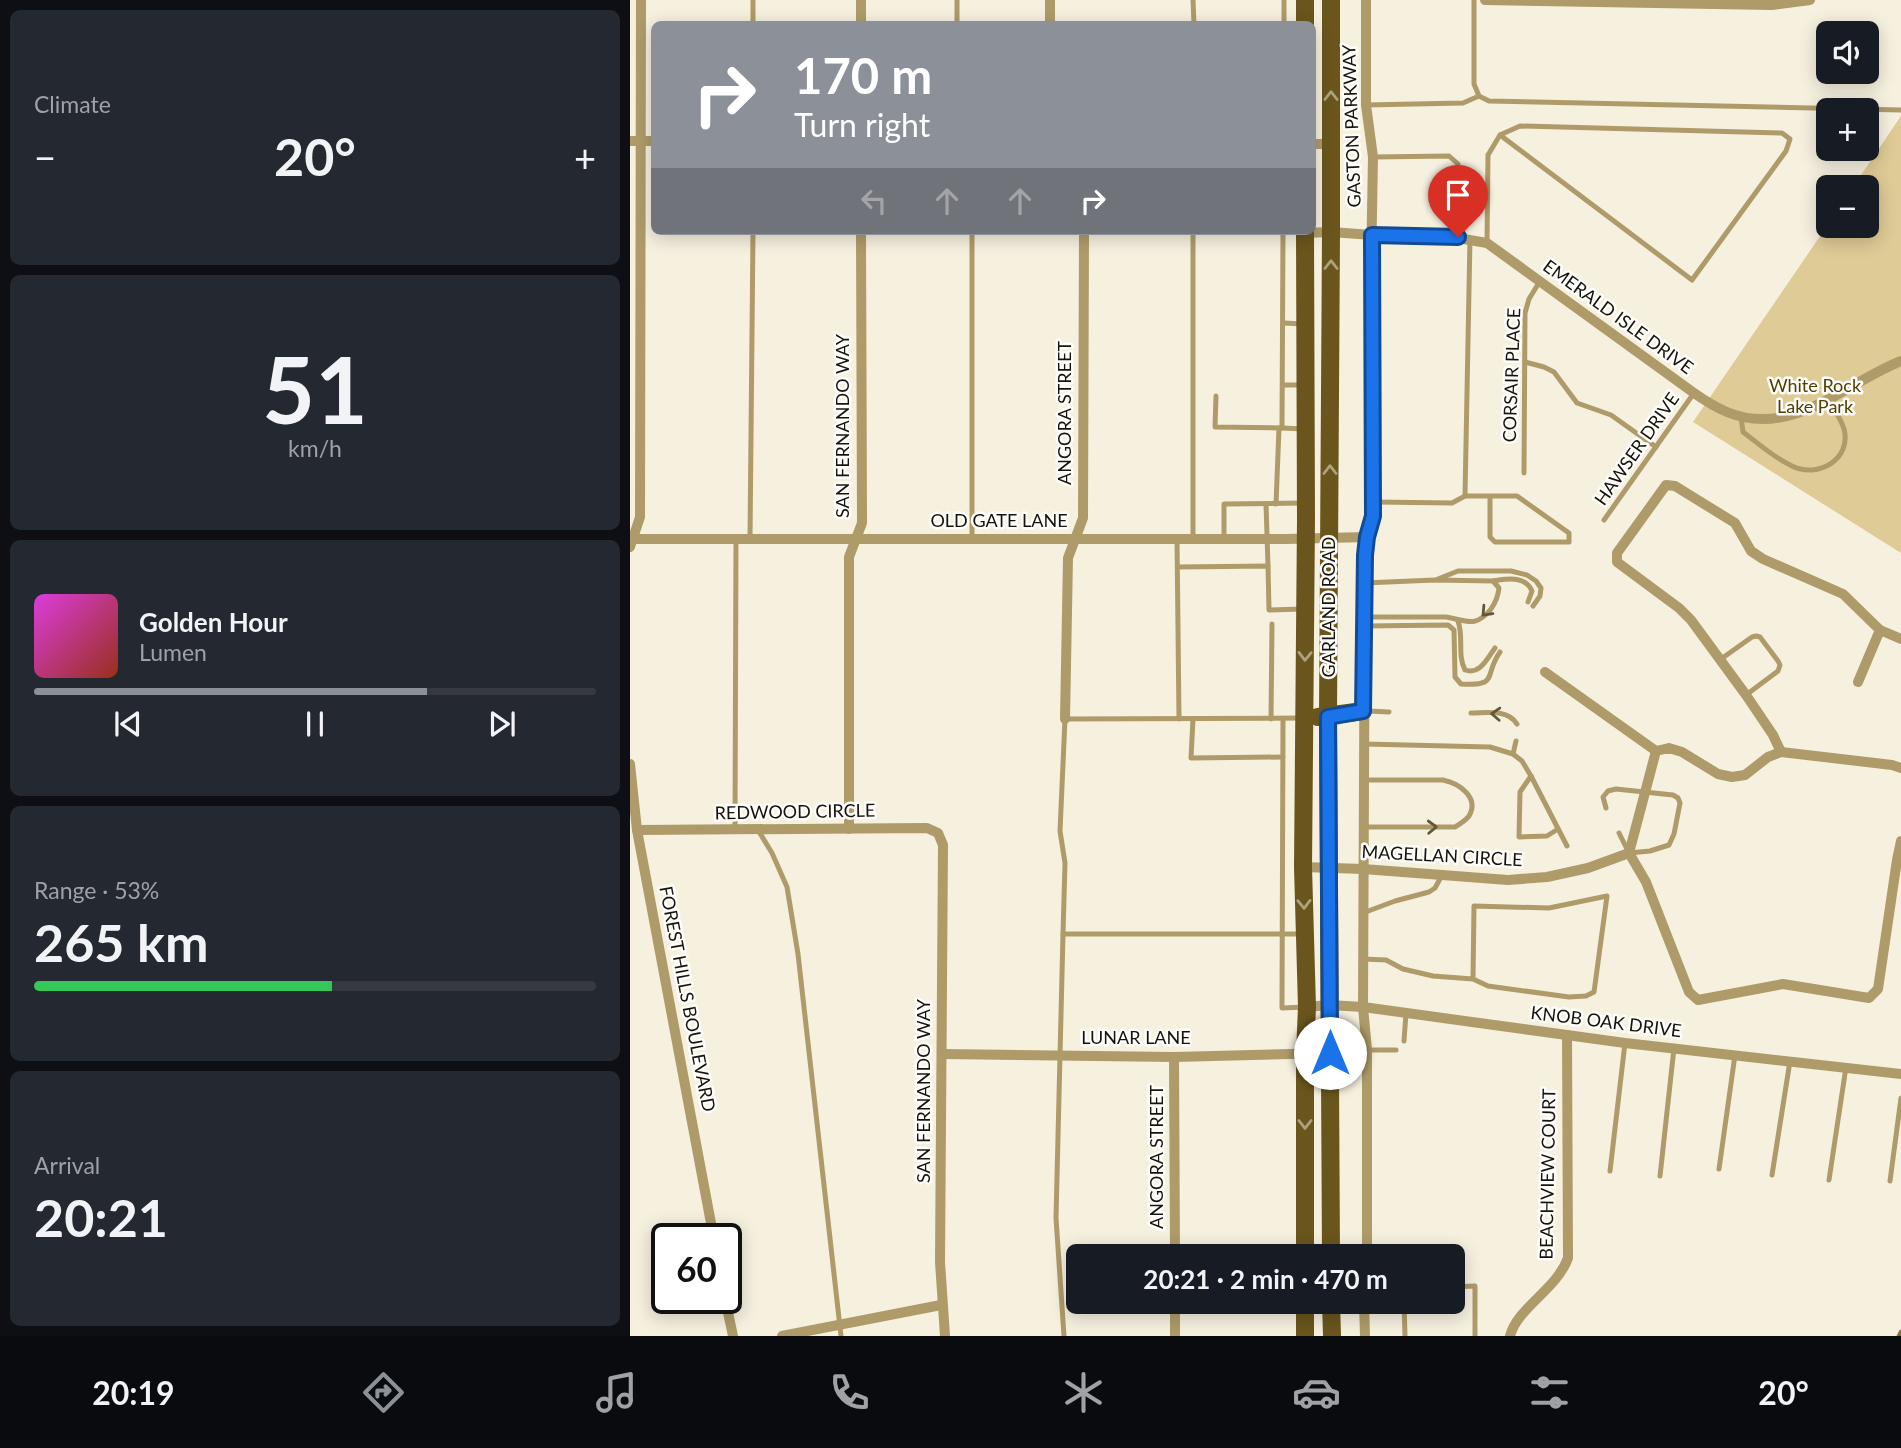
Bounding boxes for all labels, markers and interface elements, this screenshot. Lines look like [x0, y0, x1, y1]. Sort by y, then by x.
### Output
map controls [1816, 21, 1879, 238]
button: sound [1816, 21, 1879, 84]
street label: GASTON PARKWAY [1337, 43, 1365, 208]
text: 170 m [794, 46, 932, 104]
icon: right [679, 49, 770, 140]
text: Climate [34, 90, 111, 118]
one-way arrow [1323, 90, 1339, 101]
button: + [1816, 98, 1879, 161]
text: Turn right [794, 105, 930, 144]
text: 20° [274, 125, 356, 187]
text: − [34, 134, 56, 180]
text: + [574, 134, 596, 180]
pin [1428, 165, 1488, 237]
button: − [1816, 175, 1879, 238]
icon: arrive [1439, 176, 1477, 214]
icon: left [855, 182, 893, 220]
icon: ahead [928, 182, 966, 220]
icon: ahead [1001, 182, 1039, 220]
icon: right [1074, 182, 1112, 220]
street label: EMERALD ISLE DRIVE [1539, 254, 1698, 378]
one-way arrow [1323, 260, 1339, 270]
street label: CORSAIR PLACE [1498, 307, 1524, 443]
street label: SAN FERNANDO WAY [831, 333, 853, 518]
text: 51 [262, 334, 368, 443]
street label: ANGORA STREET [1053, 341, 1075, 485]
park label: White Rock Lake Park [1769, 374, 1862, 417]
street label: HAWSER DRIVE [1589, 388, 1683, 509]
text: km/h [288, 434, 342, 462]
one-way arrow [1322, 465, 1338, 475]
street label: OLD GATE LANE [930, 509, 1068, 531]
street label: GARLAND ROAD [1317, 536, 1339, 678]
one-way arrow [1482, 603, 1495, 616]
text: Golden Hour [139, 606, 288, 638]
text: Lumen [139, 638, 207, 666]
one-way arrow [1297, 651, 1312, 662]
icon: previous [109, 705, 147, 743]
icon: pause [296, 705, 334, 743]
icon: next [483, 705, 521, 743]
one-way arrow [1490, 706, 1501, 721]
street label: REDWOOD CIRCLE [714, 799, 875, 823]
one-way arrow [1426, 820, 1437, 835]
street label: MAGELLAN CIRCLE [1361, 840, 1523, 870]
text: Range · 53% [34, 876, 159, 904]
street label: FOREST HILLS BOULEVARD [655, 884, 721, 1114]
one-way arrow [1296, 899, 1311, 910]
text: 265 km [34, 911, 208, 973]
street label: SAN FERNANDO WAY [912, 998, 934, 1183]
street label: KNOB OAK DRIVE [1529, 1001, 1683, 1041]
position arrow [1293, 1016, 1367, 1090]
street label: LUNAR LANE [1081, 1026, 1191, 1048]
street label: ANGORA STREET [1145, 1085, 1167, 1229]
street label: BEACHVIEW COURT [1535, 1088, 1559, 1260]
one-way arrow [1297, 1119, 1313, 1130]
text: Arrival [34, 1151, 100, 1179]
text: 20:21 [34, 1186, 168, 1248]
speed limit sign: 60 [651, 1223, 742, 1314]
text: 20:21 · 2 min · 470 m [1143, 1263, 1388, 1295]
icon: directions [359, 1368, 408, 1417]
icon: music [592, 1368, 641, 1417]
icon: phone [825, 1368, 874, 1417]
icon: climate [1059, 1368, 1108, 1417]
icon: car [1292, 1368, 1341, 1417]
icon: filters [1525, 1368, 1574, 1417]
text: 20:19 [92, 1373, 175, 1412]
text: 20° [1758, 1373, 1809, 1412]

